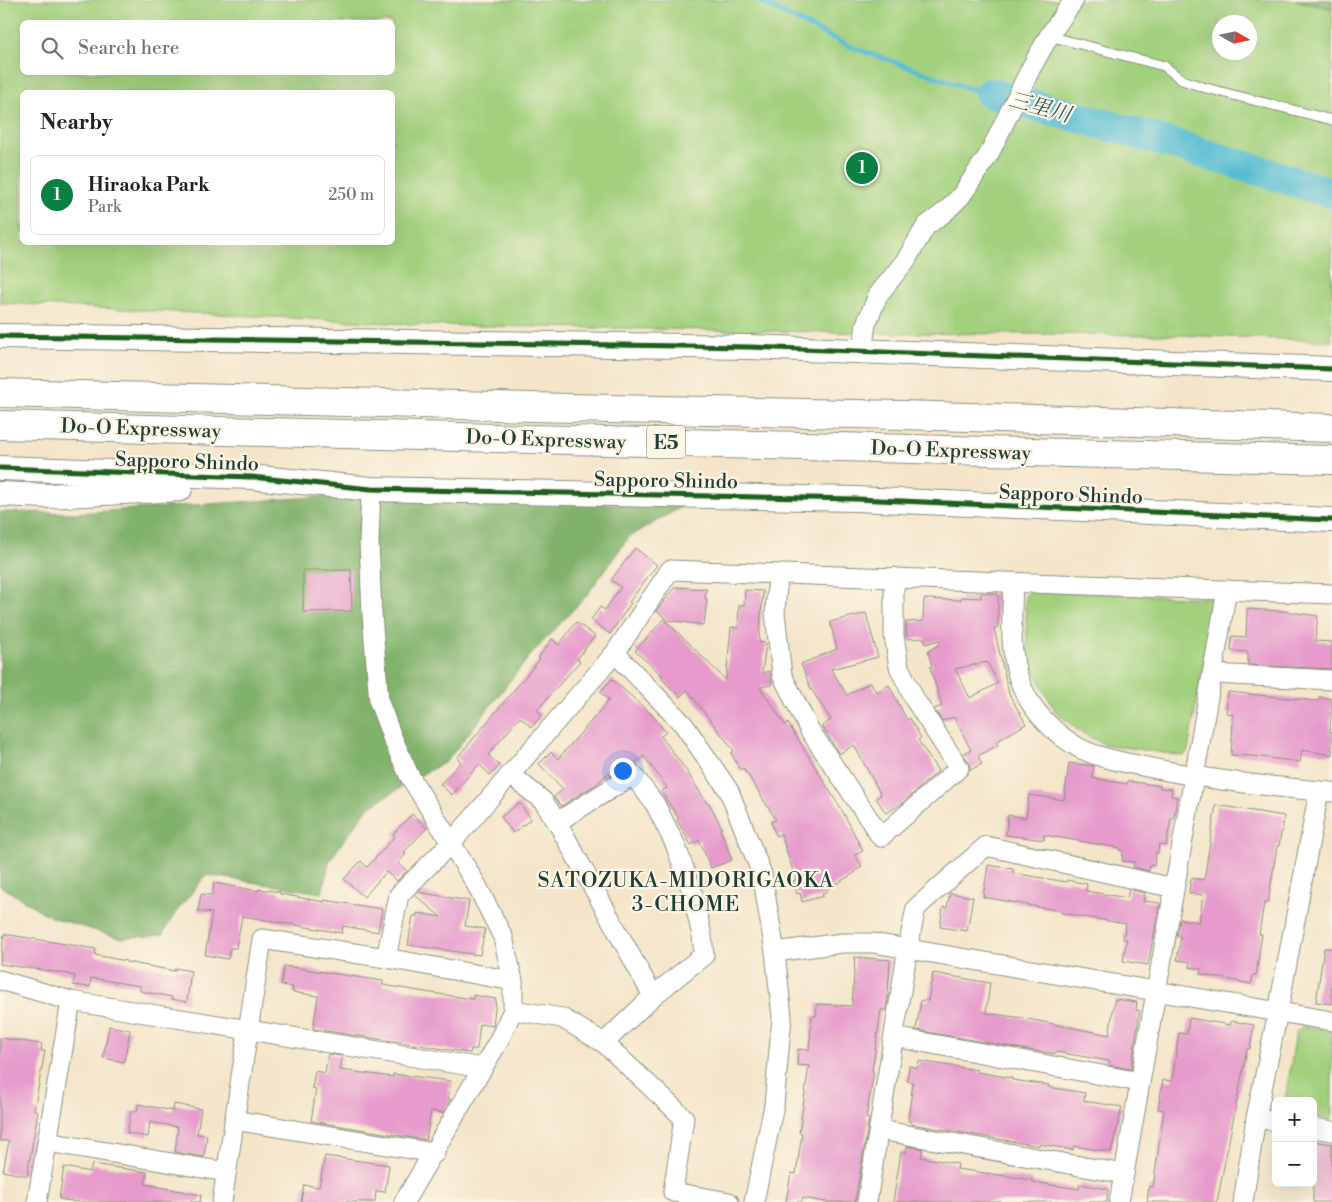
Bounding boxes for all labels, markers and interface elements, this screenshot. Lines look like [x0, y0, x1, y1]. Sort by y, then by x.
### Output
north arrow [1212, 15, 1257, 60]
search box [20, 20, 395, 75]
icon: search [38, 34, 66, 62]
text: Search here [78, 36, 179, 60]
water label: 三里川 [1006, 87, 1075, 129]
text: Nearby [40, 110, 113, 136]
pin: 1 [846, 149, 878, 187]
text: Hiraoka Park [88, 173, 210, 197]
text: 1 [53, 185, 61, 205]
text: 250 m [328, 185, 374, 205]
text: Park [88, 197, 121, 217]
street label: Do-O Expressway [60, 414, 222, 445]
street label: Do-O Expressway [465, 425, 627, 456]
road number: E5 [647, 426, 685, 458]
street label: Do-O Expressway [870, 436, 1032, 467]
street label: Sapporo Shindo [114, 447, 259, 478]
street label: Sapporo Shindo [594, 468, 738, 495]
street label: Sapporo Shindo [998, 480, 1143, 511]
your location [610, 758, 636, 784]
district label: SATOZUKA-MIDORIGAOKA 3-CHOME [538, 868, 834, 918]
map controls [1272, 1097, 1317, 1187]
button: + [1272, 1097, 1317, 1142]
button: − [1272, 1142, 1317, 1187]

